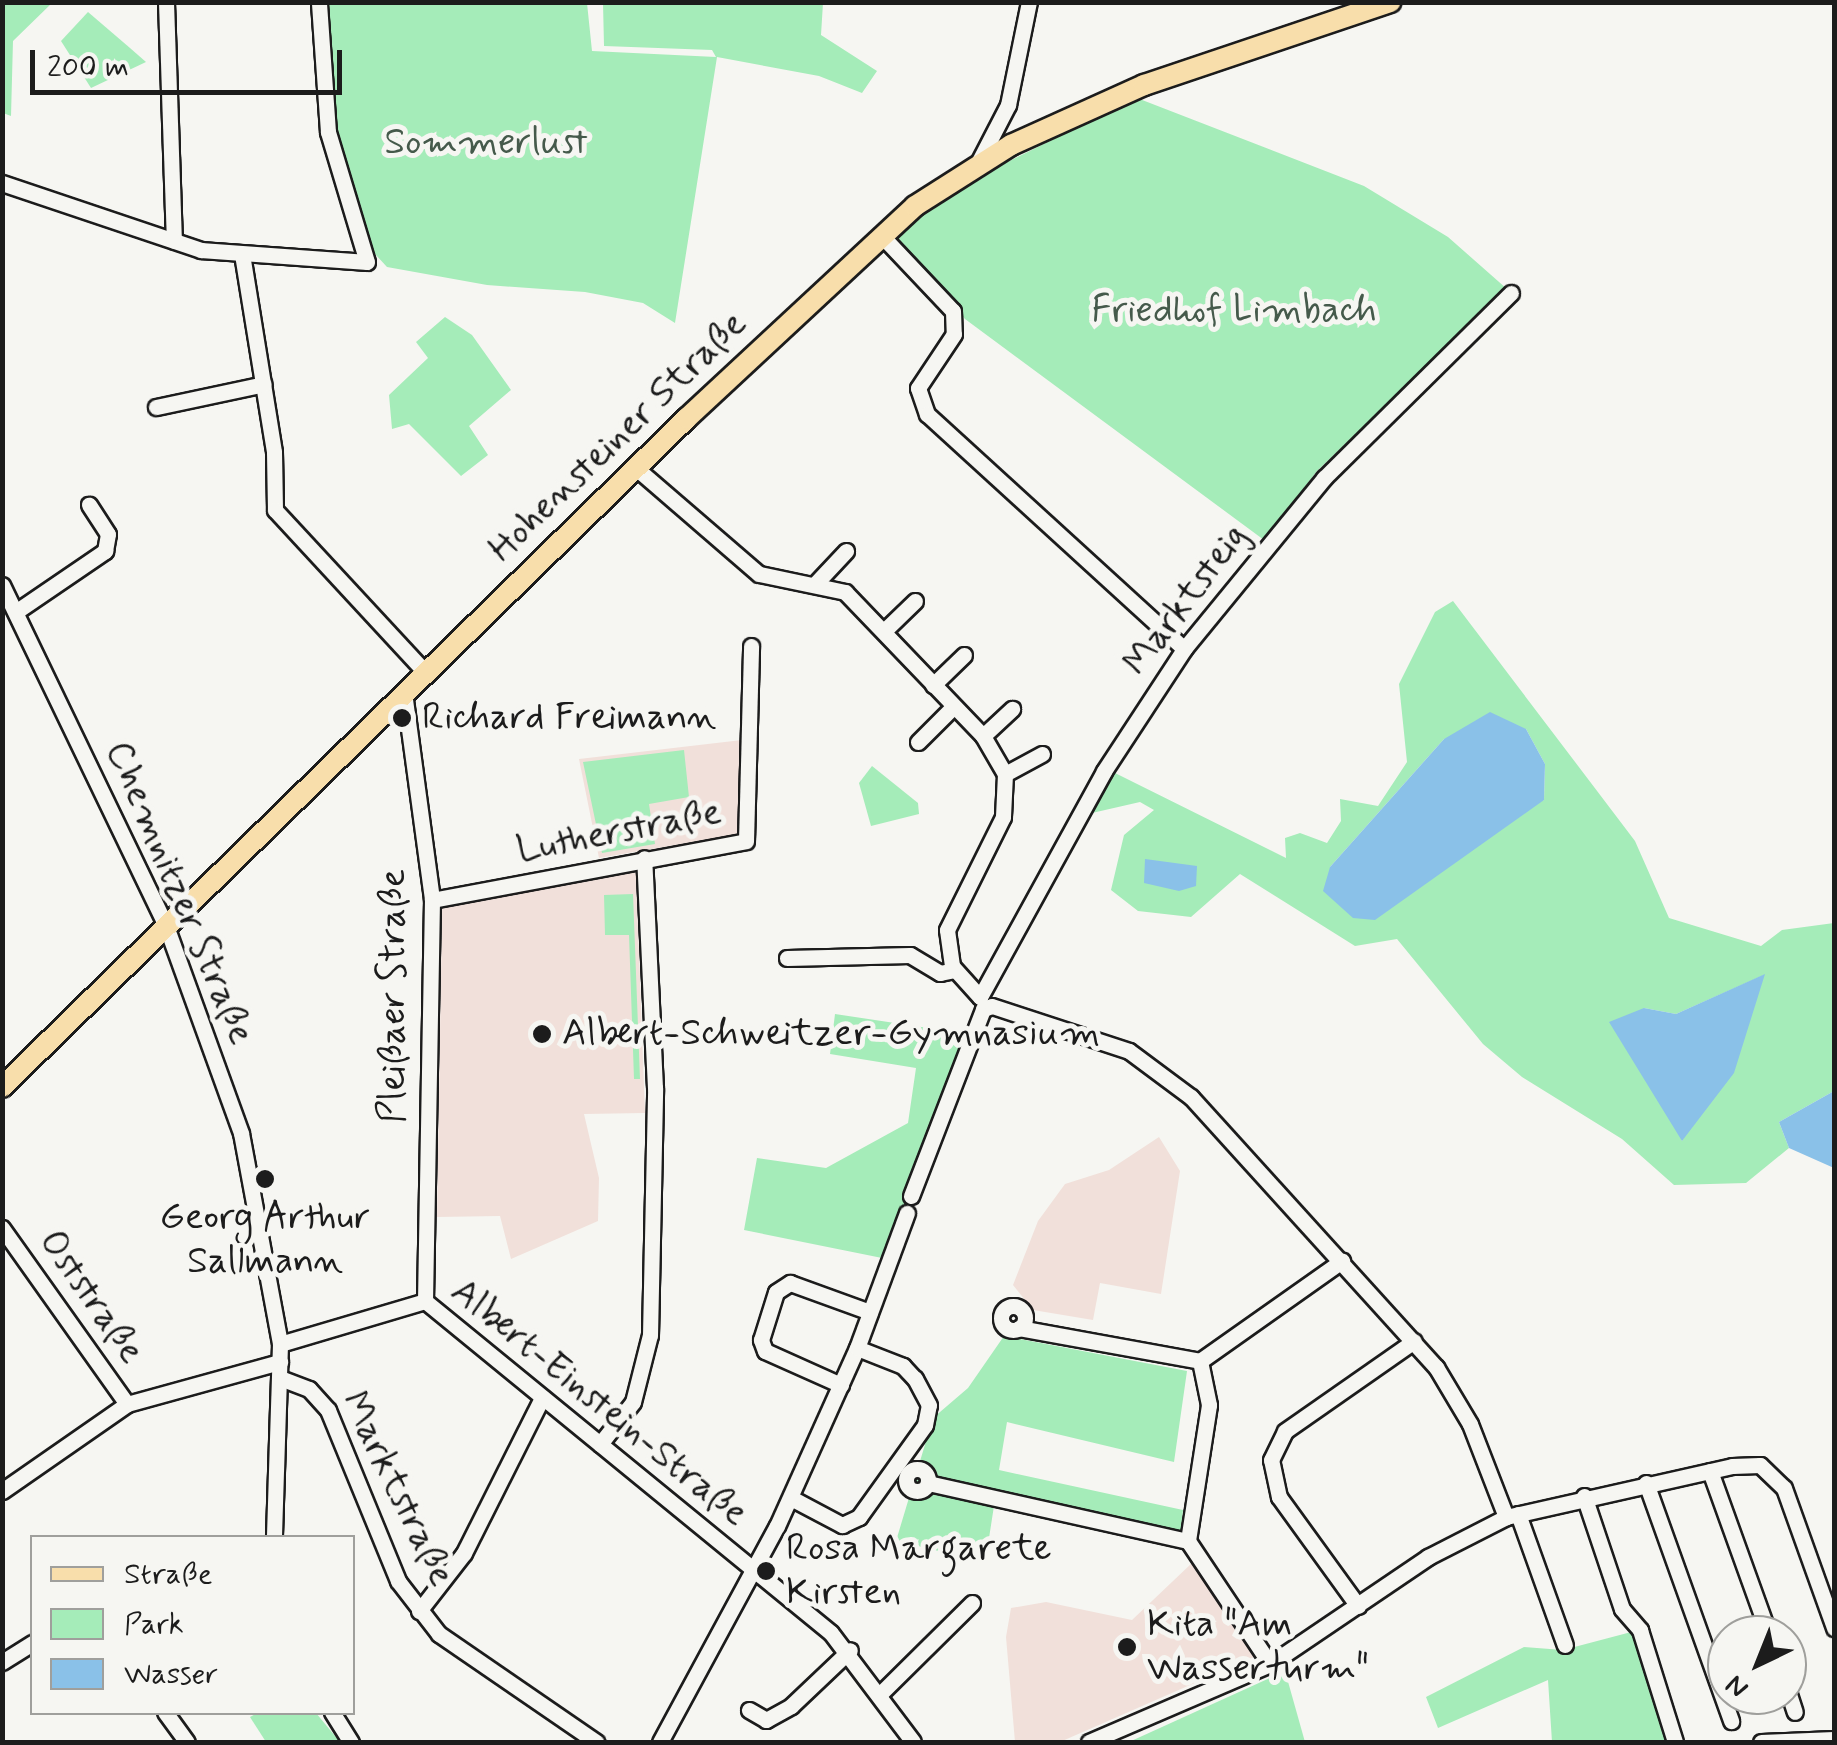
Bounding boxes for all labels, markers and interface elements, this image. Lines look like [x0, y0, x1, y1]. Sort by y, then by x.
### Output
scale bar [35, 30, 348, 92]
text: 200 m [47, 48, 129, 87]
park label: Sommerlust [384, 120, 588, 166]
park label: Friedhof Limbach [1091, 288, 1377, 334]
street label: Hohensteiner Straße [482, 304, 754, 570]
street label: Marktsteig [1114, 515, 1258, 685]
place label: Richard Freimann [422, 695, 716, 741]
marker: Richard Freimann [391, 707, 413, 729]
street label: Chemnitzer Straße [95, 735, 263, 1051]
street label: Lutherstraße [513, 790, 725, 874]
street label: Pleißaer Straße [371, 869, 417, 1123]
place label: Albert-Schweitzer-Gymnasium [562, 1011, 1100, 1057]
marker: Albert-Schweitzer-Gymnasium [531, 1023, 553, 1045]
marker: Georg Arthur Sallmann [254, 1168, 276, 1190]
place label: Georg Arthur Sallmann [160, 1195, 370, 1284]
street label: Oststraße [28, 1221, 154, 1373]
street label: Albert-Einstein-Straße [441, 1269, 757, 1537]
street label: Marktstraße [330, 1384, 464, 1594]
place label: Rosa Margarete Kirsten [786, 1526, 1040, 1616]
legend [30, 1535, 355, 1715]
text: Straße [124, 1555, 212, 1594]
marker: Rosa Margarete Kirsten [755, 1560, 777, 1582]
place label: Kita "Am Wasserturm" [1147, 1602, 1369, 1692]
text: Park [124, 1605, 184, 1644]
north arrow [1707, 1615, 1807, 1715]
marker: Kita "Am Wasserturm" [1116, 1636, 1138, 1658]
text: Wasser [124, 1655, 218, 1694]
text: N [1718, 1666, 1757, 1706]

